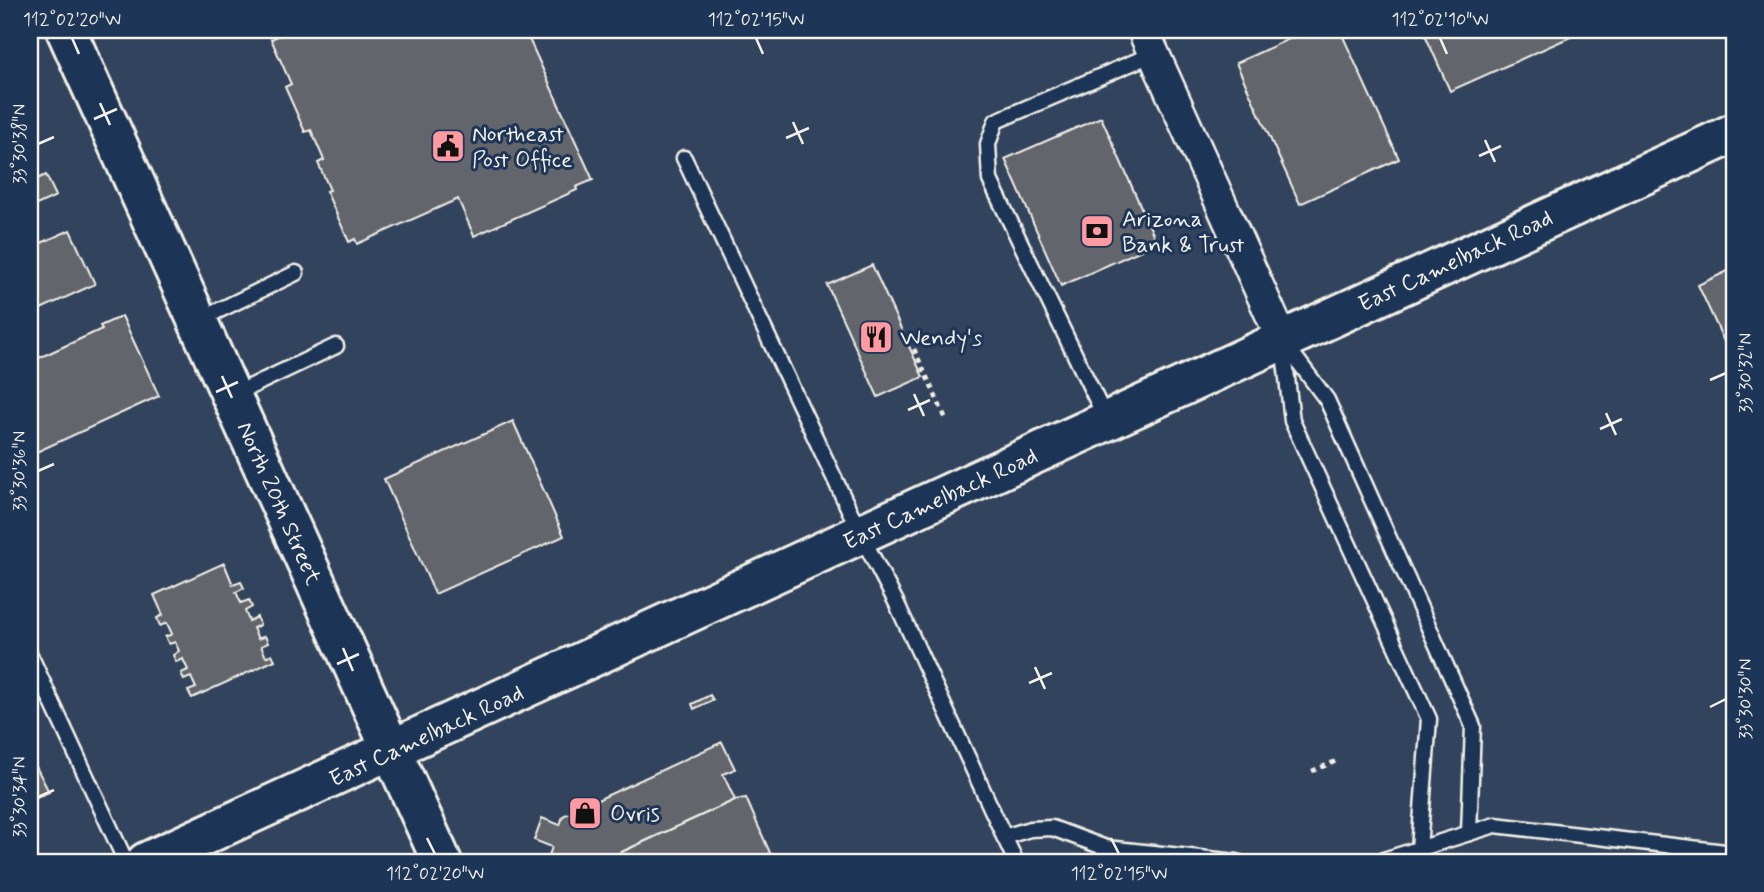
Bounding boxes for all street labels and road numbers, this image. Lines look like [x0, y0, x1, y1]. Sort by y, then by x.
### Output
street label: East Camelback Road [1354, 204, 1558, 320]
street label: North 20th Street [229, 418, 328, 590]
street label: East Camelback Road [839, 442, 1043, 558]
street label: East Camelback Road [325, 679, 529, 795]

